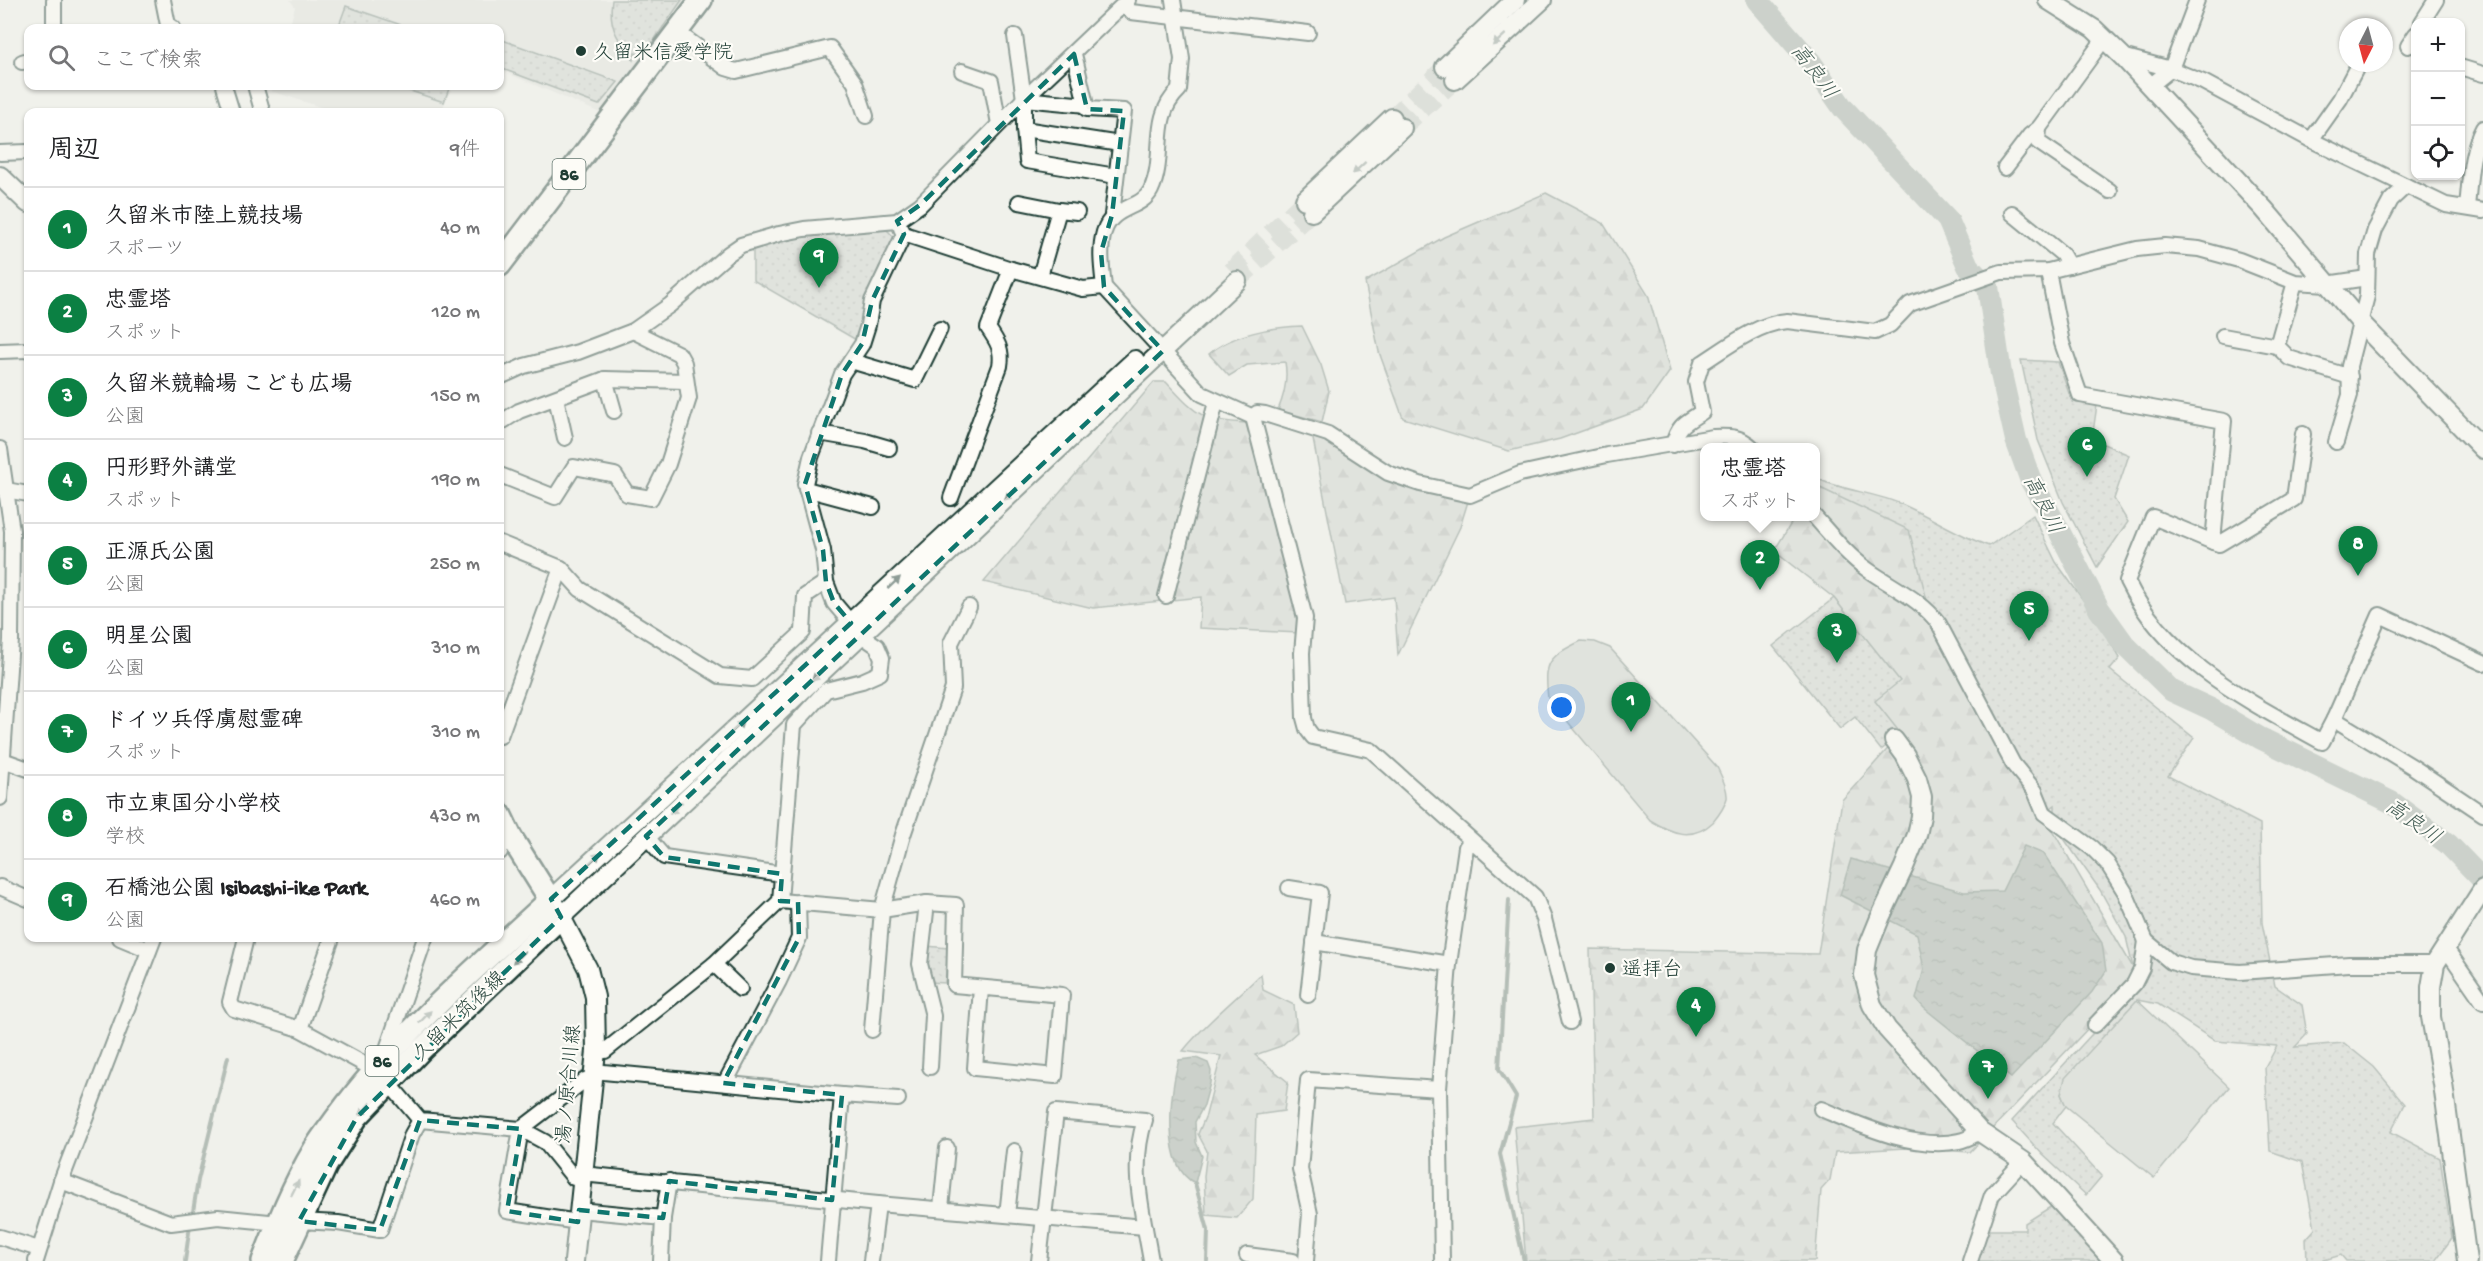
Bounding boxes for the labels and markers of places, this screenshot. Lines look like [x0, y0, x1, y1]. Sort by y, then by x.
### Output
place label: 久留米信愛学院 [593, 41, 733, 66]
marker: 久留米信愛学院 [574, 44, 588, 58]
pin: 9 [800, 238, 838, 288]
pin: 6 [2068, 428, 2106, 477]
pin: 8 [2338, 526, 2378, 576]
pin: 2 [1740, 540, 1780, 590]
pin: 5 [2010, 592, 2048, 641]
pin: 3 [1818, 614, 1856, 663]
pin: 1 [1612, 682, 1650, 732]
place label: 遥拝台 [1622, 958, 1682, 983]
marker: 遥拝台 [1603, 961, 1617, 975]
pin: 4 [1676, 988, 1716, 1037]
pin: 7 [1968, 1050, 2008, 1099]

